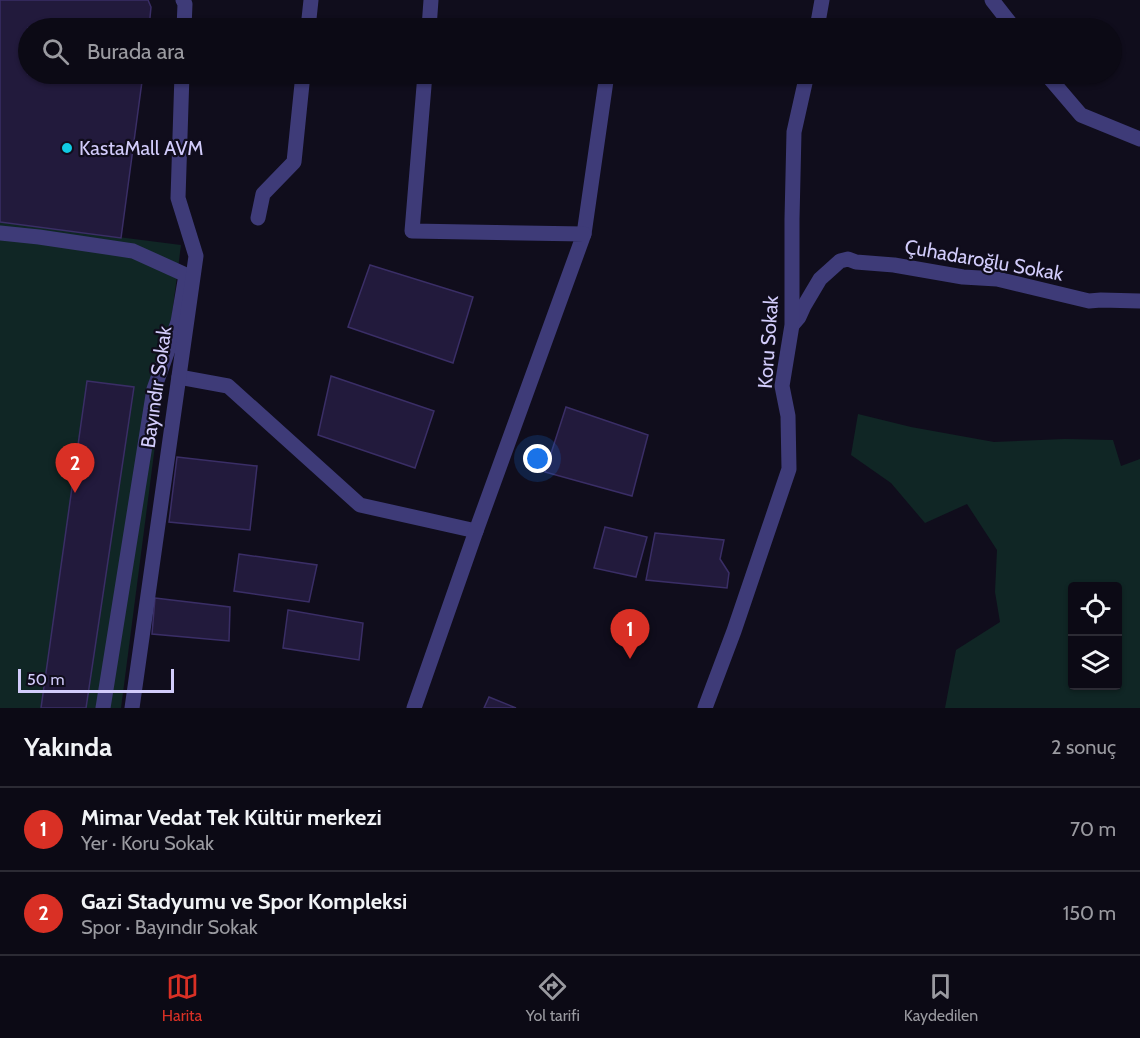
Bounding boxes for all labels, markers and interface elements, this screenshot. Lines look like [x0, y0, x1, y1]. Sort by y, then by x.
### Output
search box [18, 18, 1122, 84]
icon: search [39, 35, 72, 68]
text: Burada ara [87, 38, 185, 65]
place label: KastaMall AVM [79, 136, 203, 160]
marker: KastaMall AVM [60, 141, 74, 155]
street label: Çuhadaroğlu Sokak [903, 234, 1065, 286]
street label: Koru Sokak [753, 295, 783, 389]
street label: Bayındır Sokak [136, 324, 176, 450]
pin: 2 [56, 444, 94, 493]
your location [523, 444, 552, 473]
map controls [1068, 582, 1122, 690]
button: locate [1068, 582, 1122, 636]
pin: 1 [610, 610, 650, 659]
button: layers [1068, 636, 1122, 690]
scale bar [18, 666, 174, 694]
text: 50 m [27, 670, 64, 689]
text: Yakında [24, 731, 112, 763]
text: 2 sonuç [1051, 735, 1116, 759]
text: Mimar Vedat Tek Kültür merkezi [81, 804, 382, 831]
text: 1 [40, 817, 47, 841]
text: 70 m [1070, 817, 1116, 841]
text: Yer · Koru Sokak [81, 831, 214, 855]
text: Gazi Stadyumu ve Spor Kompleksi [81, 888, 407, 915]
text: 2 [38, 901, 49, 925]
text: 150 m [1063, 901, 1116, 925]
text: Spor · Bayındır Sokak [81, 915, 258, 939]
tab: Harita [162, 970, 202, 1025]
tab: Yol tarifi [526, 970, 580, 1025]
tab: Kaydedilen [904, 970, 978, 1025]

